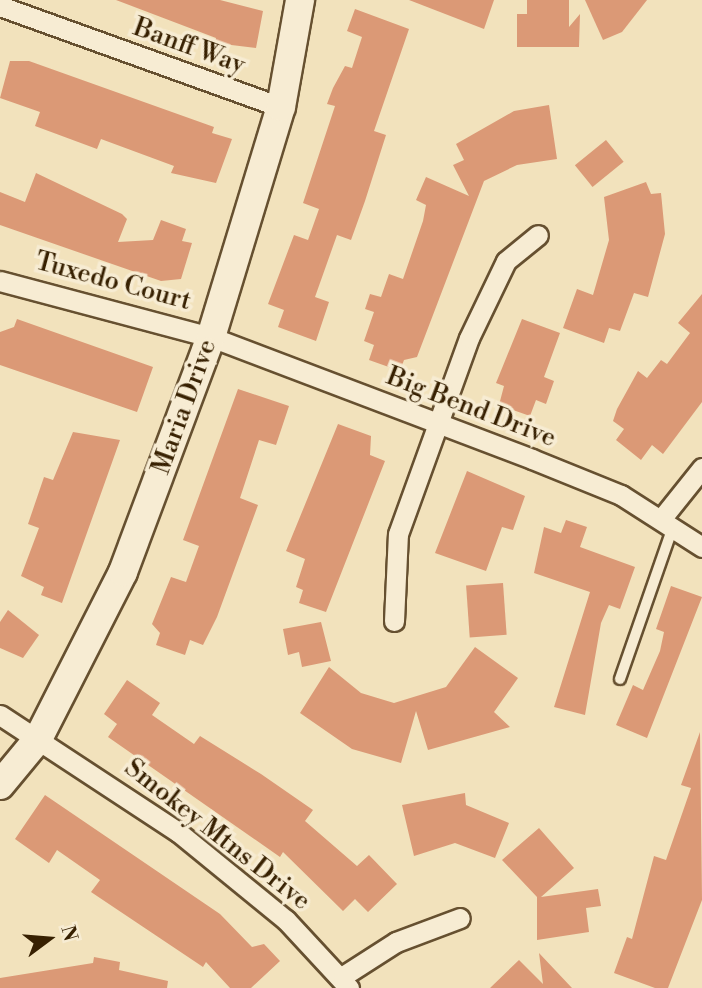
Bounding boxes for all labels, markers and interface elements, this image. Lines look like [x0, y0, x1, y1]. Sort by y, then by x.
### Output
street label: Banff Way [129, 12, 249, 82]
street label: Tuxedo Court [32, 246, 194, 318]
street label: Maria Drive [146, 335, 224, 479]
street label: Big Bend Drive [382, 361, 560, 455]
street label: Smokey Mtns Drive [118, 753, 316, 917]
north arrow [14, 904, 84, 974]
text: N [56, 923, 83, 944]

